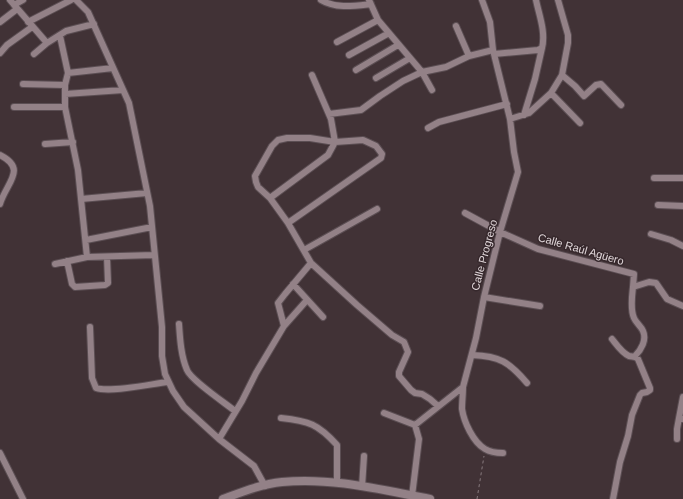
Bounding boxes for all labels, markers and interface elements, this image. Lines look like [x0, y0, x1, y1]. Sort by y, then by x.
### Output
street label: Calle Progreso [469, 218, 499, 292]
street label: Calle Raúl Agüero [537, 231, 625, 267]

